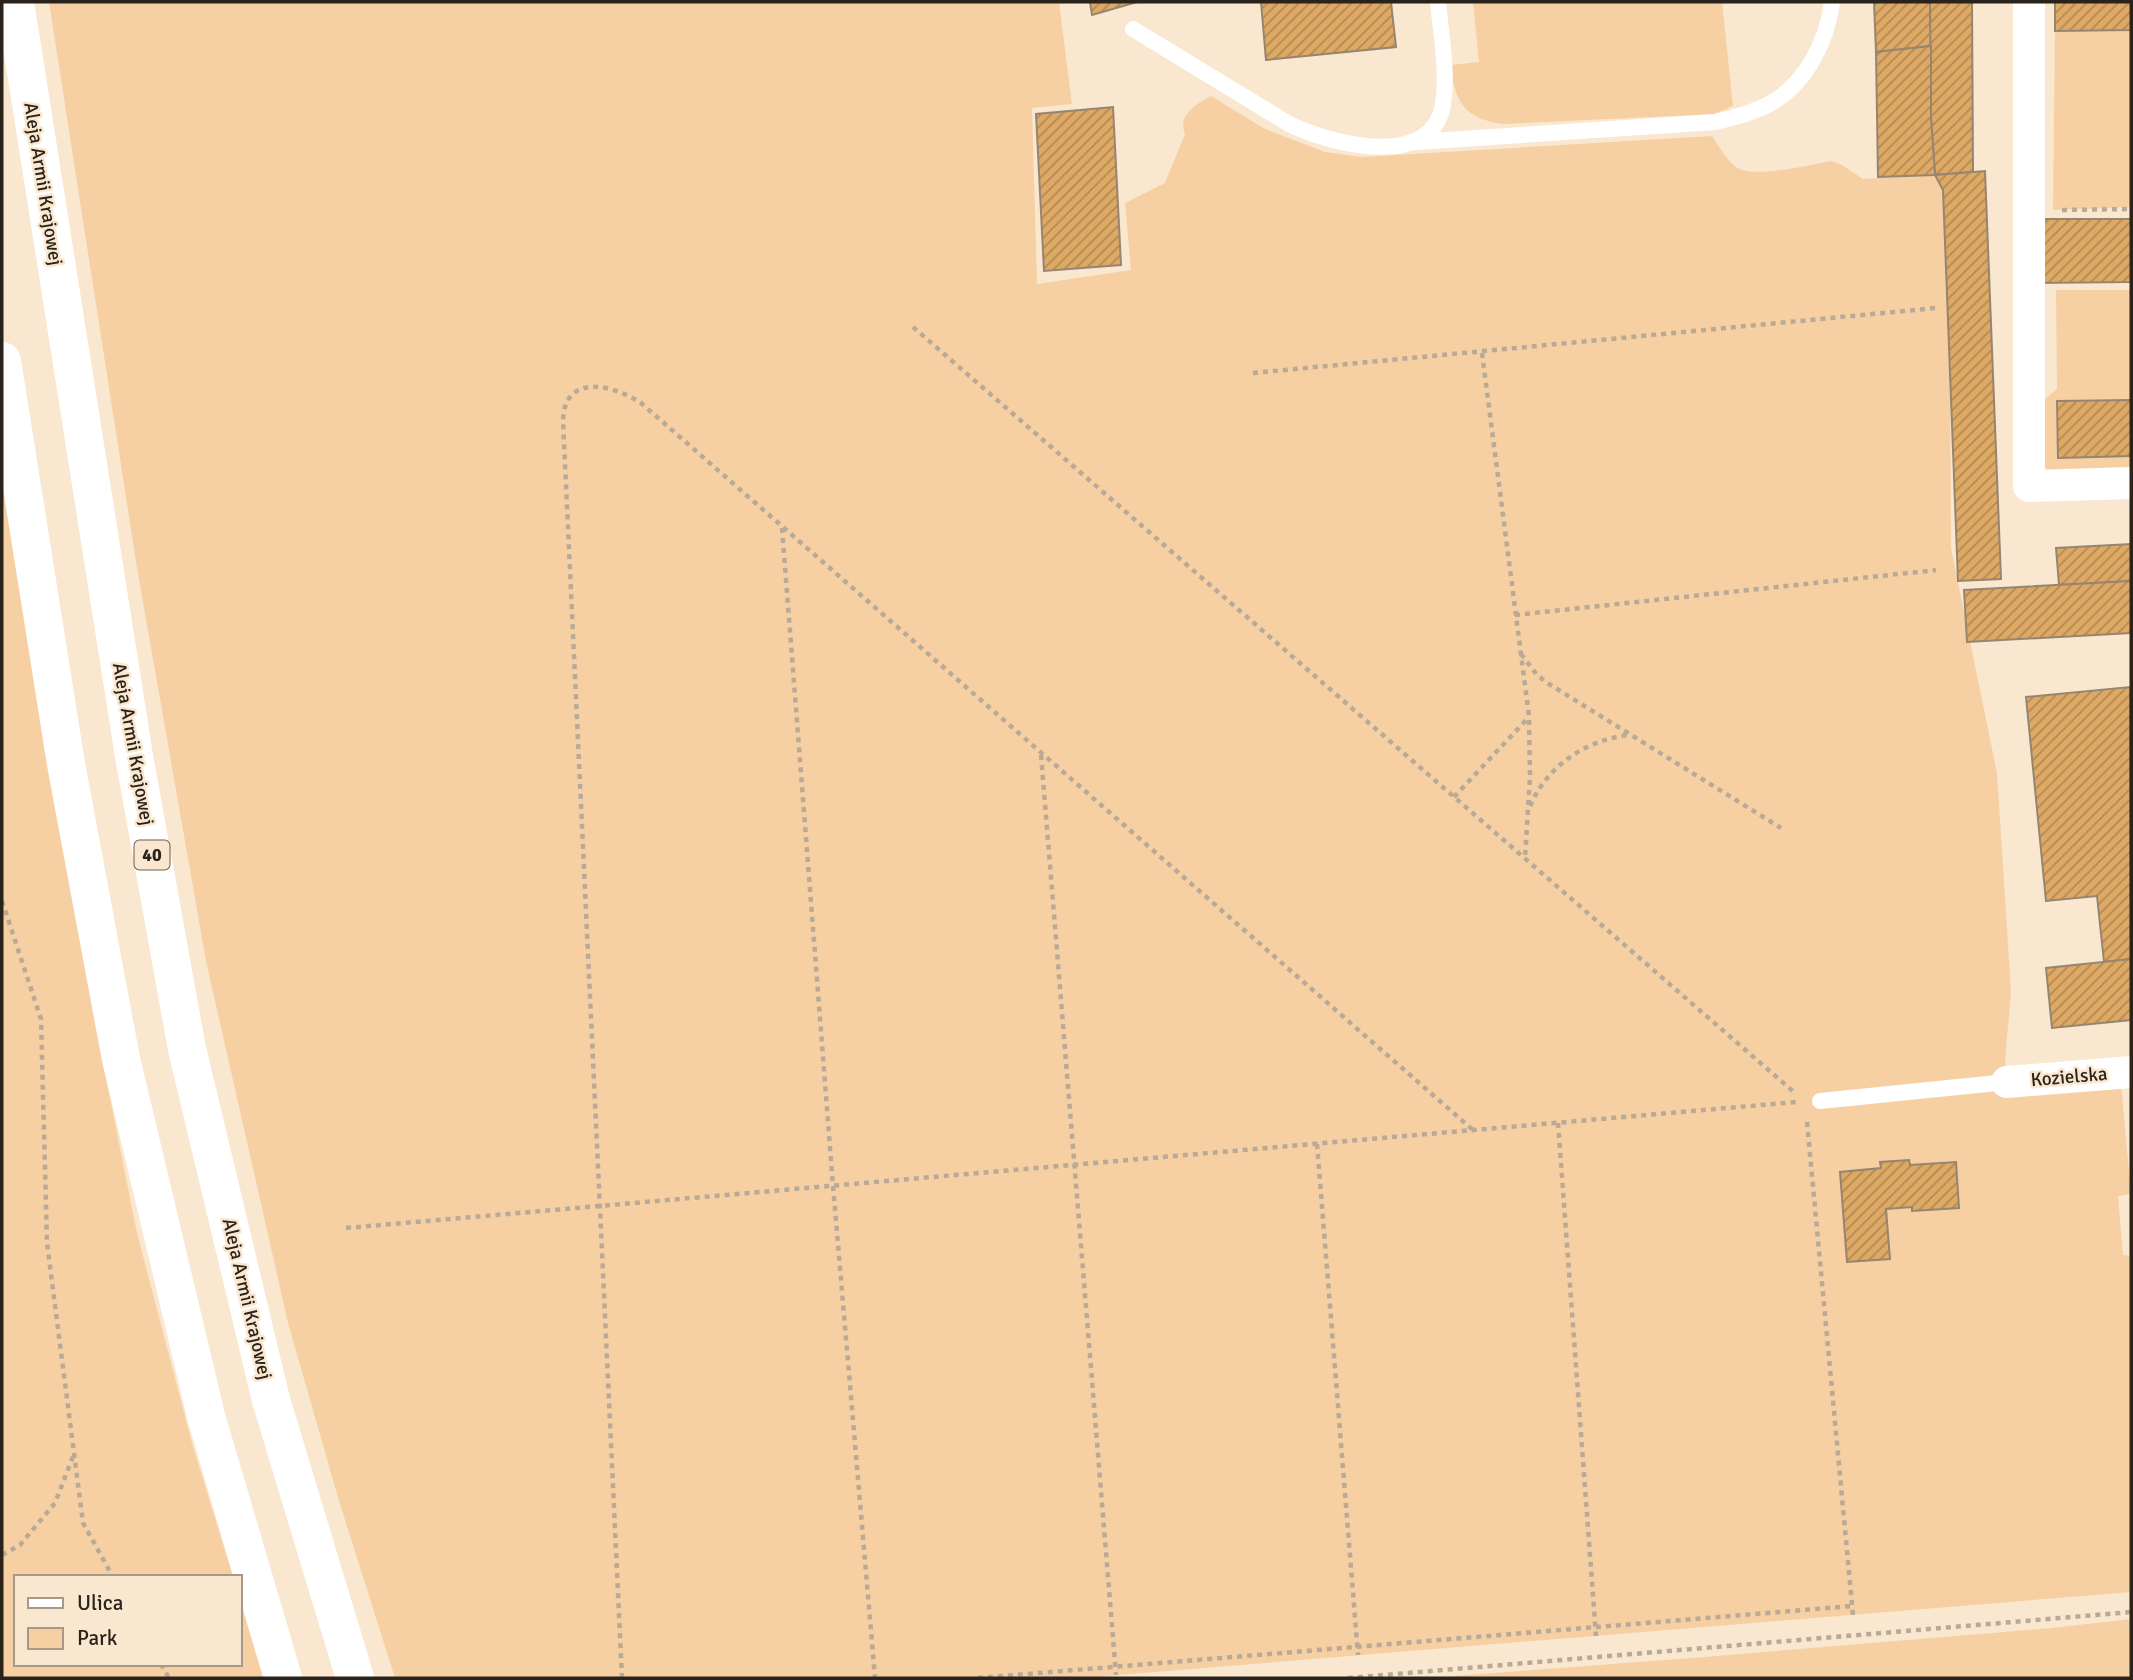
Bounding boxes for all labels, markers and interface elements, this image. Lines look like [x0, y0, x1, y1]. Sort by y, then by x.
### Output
street label: Aleja Armii Krajowej [18, 101, 68, 267]
street label: Aleja Armii Krajowej [107, 661, 159, 827]
road number: 40 [134, 840, 170, 870]
street label: Kozielska [2030, 1062, 2108, 1092]
street label: Aleja Armii Krajowej [217, 1216, 277, 1382]
legend [14, 1575, 242, 1666]
text: Ulica [77, 1590, 123, 1616]
text: Park [77, 1625, 118, 1651]

